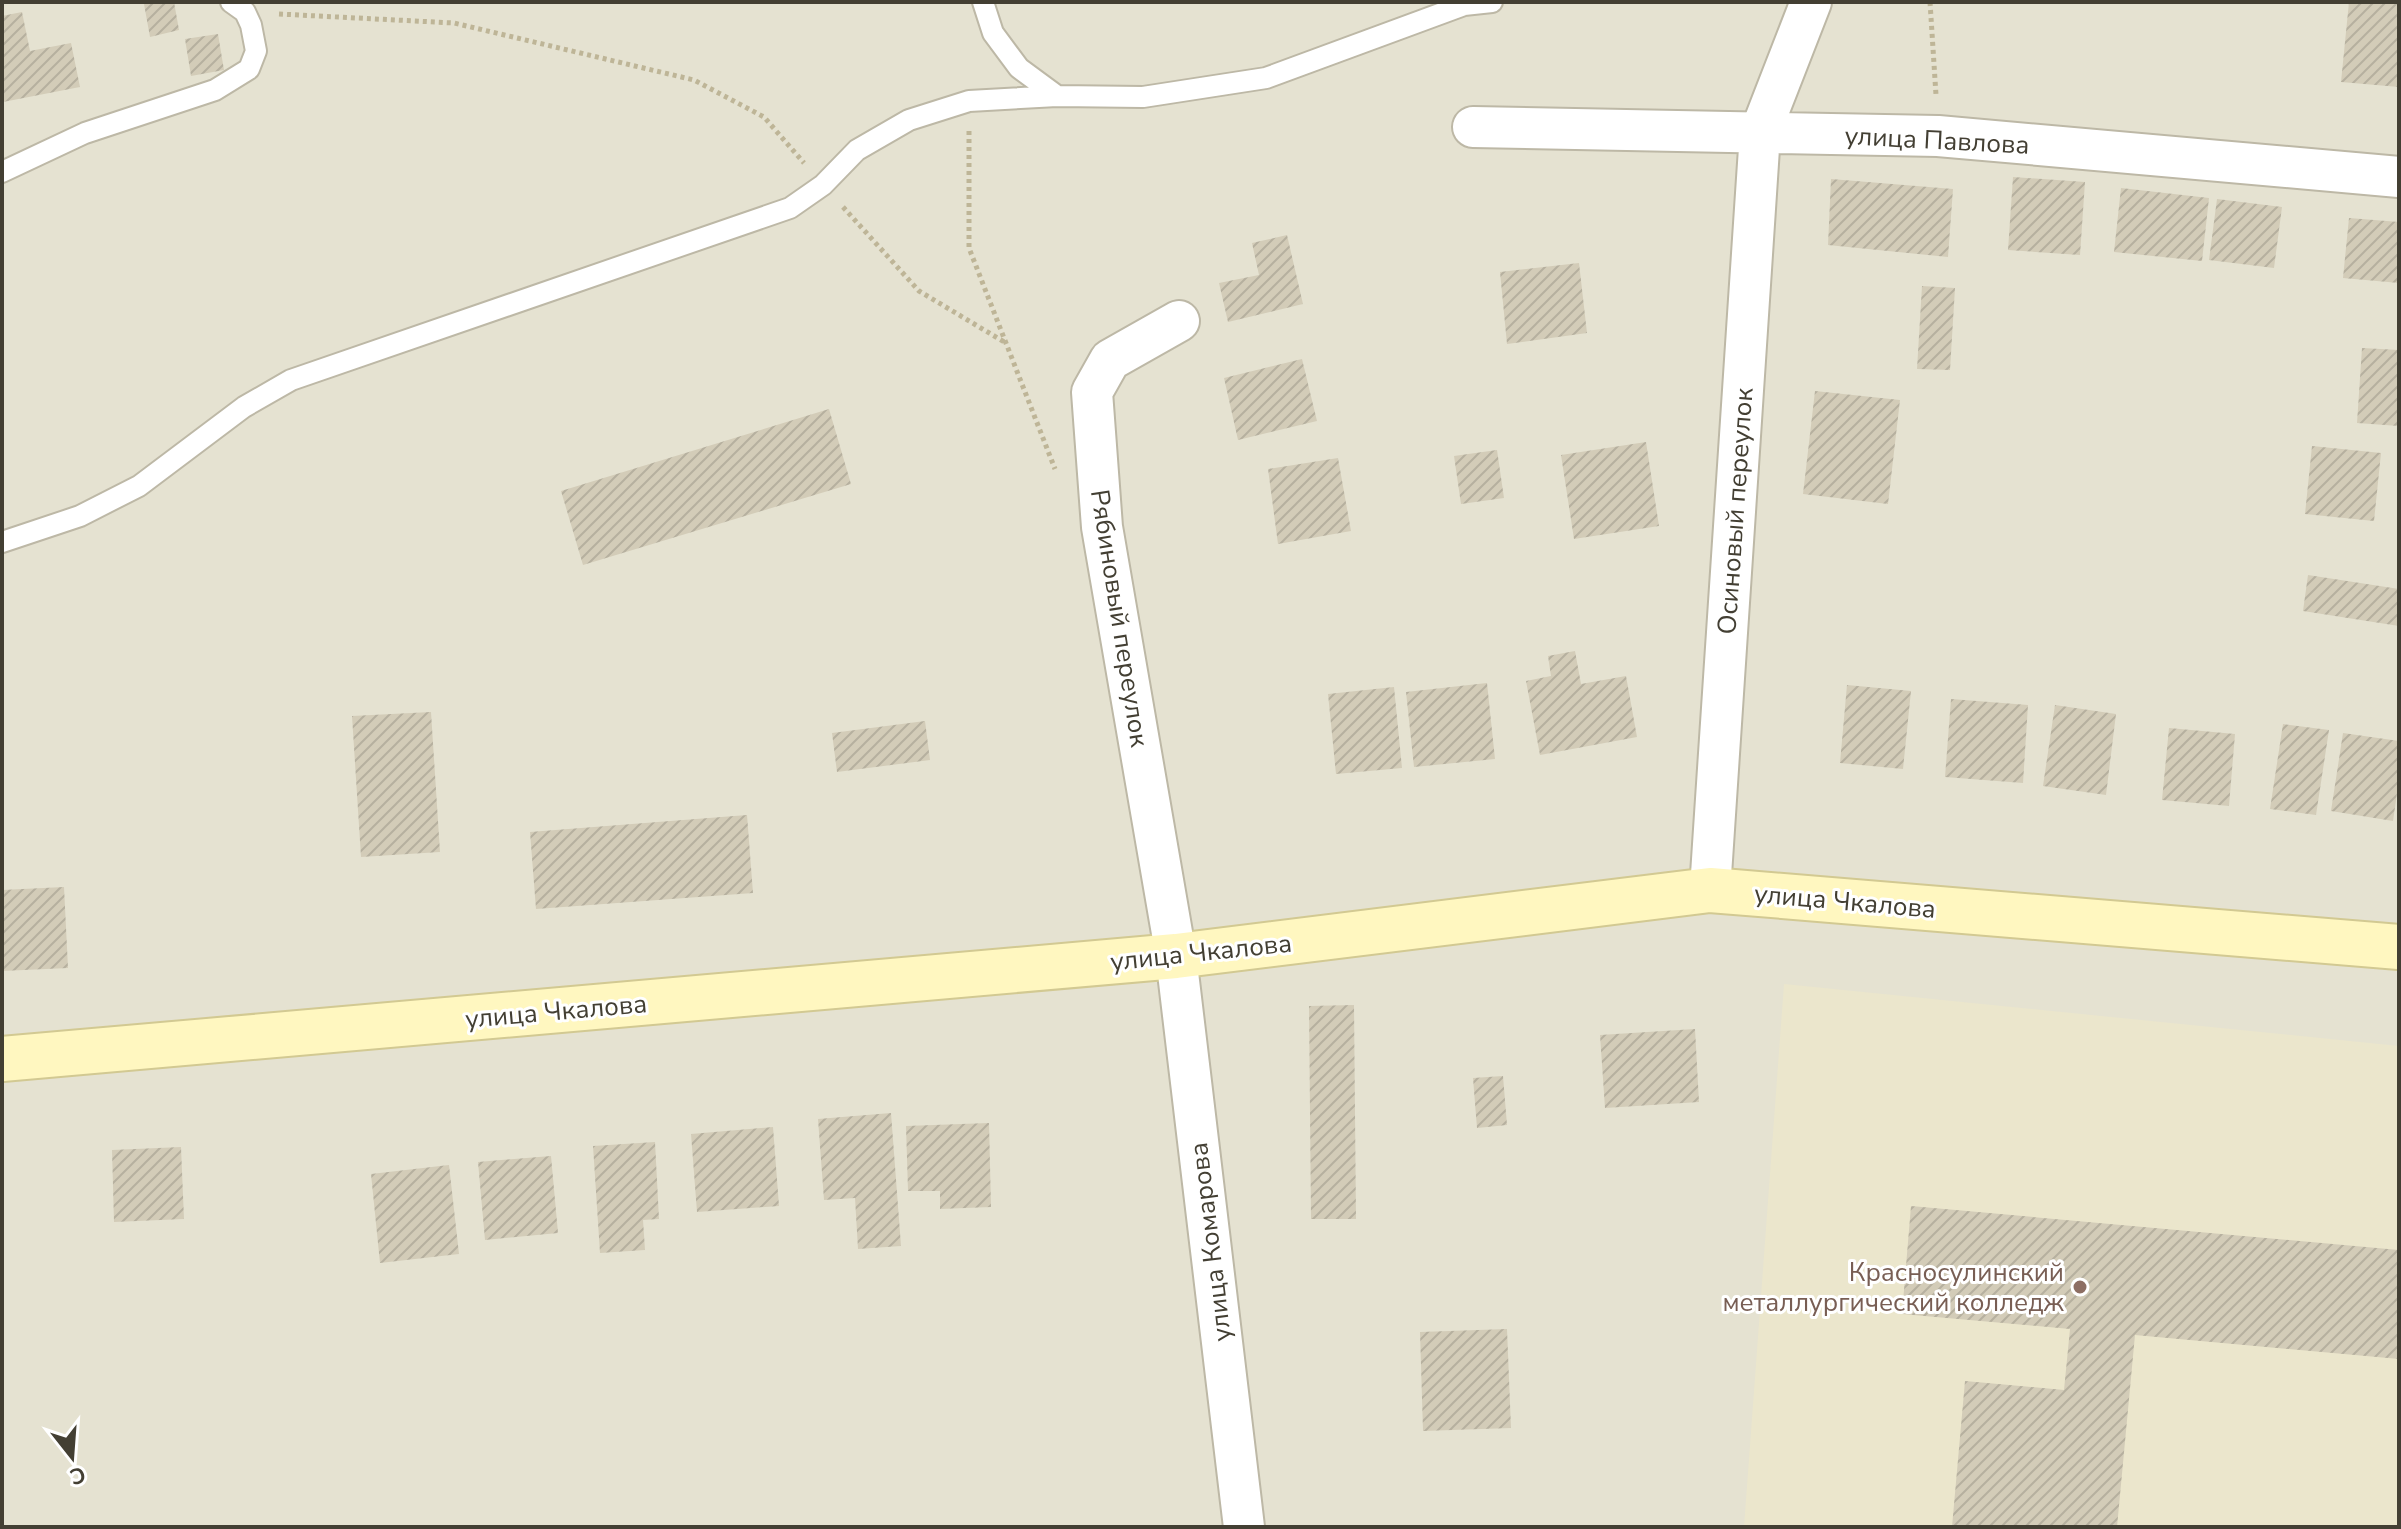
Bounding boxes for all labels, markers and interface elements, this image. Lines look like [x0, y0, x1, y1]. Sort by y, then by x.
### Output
street label: улица Павлова [1844, 118, 2030, 163]
street label: Осиновый переулок [1709, 386, 1762, 636]
street label: Рябиновый переулок [1082, 487, 1157, 750]
street label: улица Чкалова [1753, 876, 1937, 927]
street label: улица Чкалова [1109, 926, 1294, 979]
street label: улица Чкалова [464, 986, 648, 1037]
street label: улица Комарова [1181, 1141, 1240, 1343]
place label: Красносулинский металлургический колледж [1722, 1255, 2065, 1320]
marker: Красносулинский металлургический колледж [2071, 1278, 2089, 1296]
north arrow [32, 1417, 112, 1497]
text: С [66, 1459, 89, 1492]

